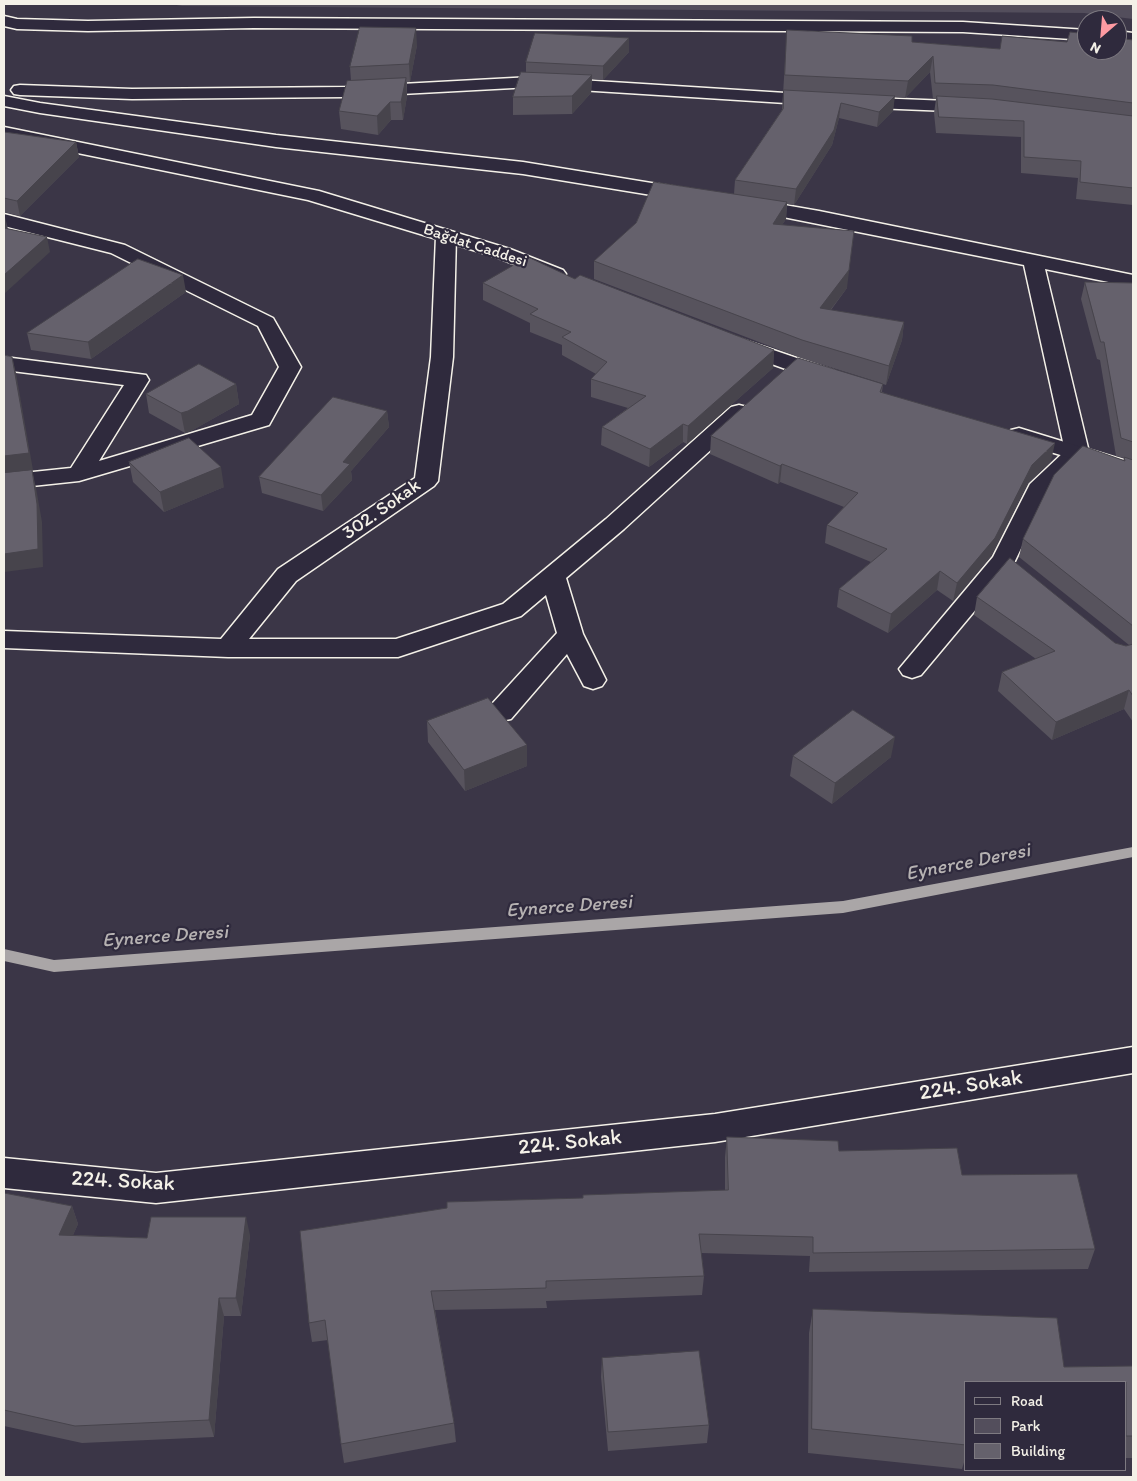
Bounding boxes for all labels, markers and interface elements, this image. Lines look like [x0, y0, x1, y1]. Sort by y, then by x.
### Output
north arrow [1077, 10, 1127, 60]
text: N [1087, 38, 1103, 58]
street label: Bağdat Caddesi [421, 220, 529, 272]
street label: 302. Sokak [338, 475, 426, 545]
water label: Eynerce Deresi [904, 839, 1032, 887]
water label: Eynerce Deresi [505, 891, 633, 923]
water label: Eynerce Deresi [101, 921, 229, 953]
street label: 224. Sokak [918, 1065, 1024, 1107]
street label: 224. Sokak [517, 1124, 623, 1162]
street label: 224. Sokak [70, 1166, 176, 1198]
legend [964, 1381, 1127, 1471]
text: Road [1011, 1392, 1043, 1410]
text: Park [1011, 1417, 1041, 1435]
text: Building [1011, 1442, 1065, 1460]

